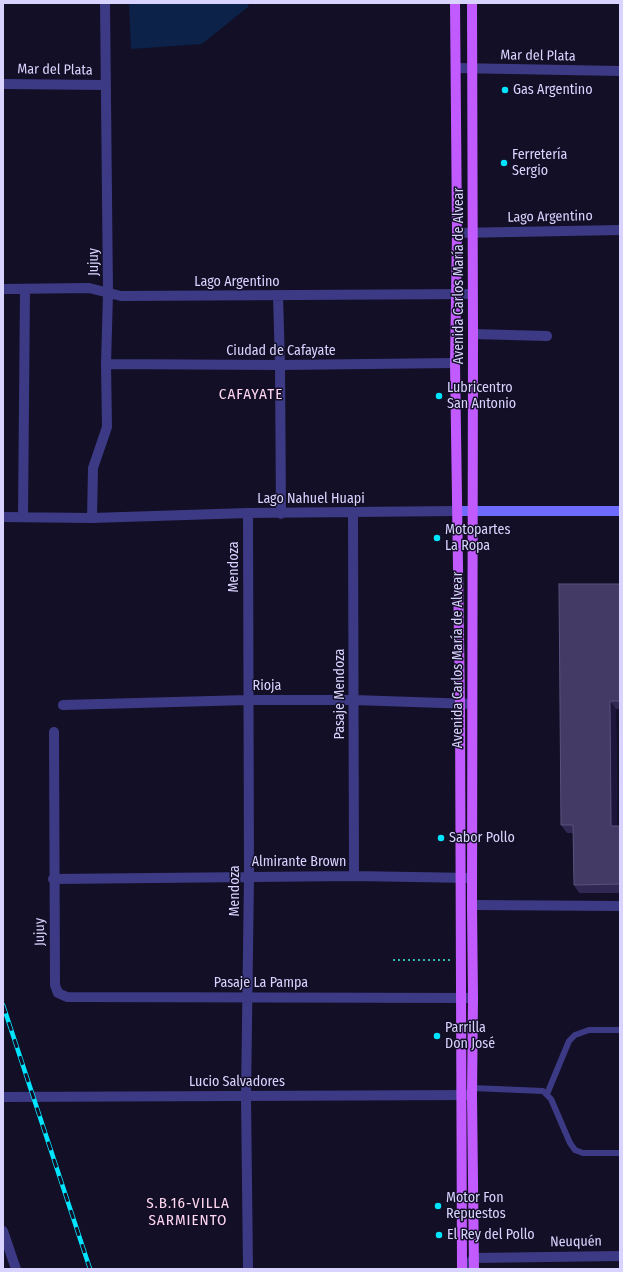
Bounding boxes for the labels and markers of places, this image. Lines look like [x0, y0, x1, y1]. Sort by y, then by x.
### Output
place label: Gas Argentino [513, 82, 593, 98]
marker: Gas Argentino [500, 85, 510, 95]
place label: Ferretería Sergio [512, 147, 567, 180]
marker: Ferretería Sergio [499, 158, 509, 168]
place label: Lubricentro San Antonio [447, 380, 516, 412]
marker: Lubricentro San Antonio [434, 391, 444, 401]
place label: Motopartes La Ropa [445, 522, 510, 554]
marker: Motopartes La Ropa [432, 533, 442, 543]
place label: Sabor Pollo [449, 830, 515, 846]
marker: Sabor Pollo [436, 833, 446, 843]
place label: Parrilla Don José [445, 1020, 495, 1052]
marker: Parrilla Don José [432, 1031, 442, 1041]
place label: Motor Fon Repuestos [446, 1190, 506, 1222]
marker: Motor Fon Repuestos [433, 1201, 443, 1211]
place label: El Rey del Pollo [447, 1227, 535, 1243]
marker: El Rey del Pollo [434, 1230, 444, 1240]

